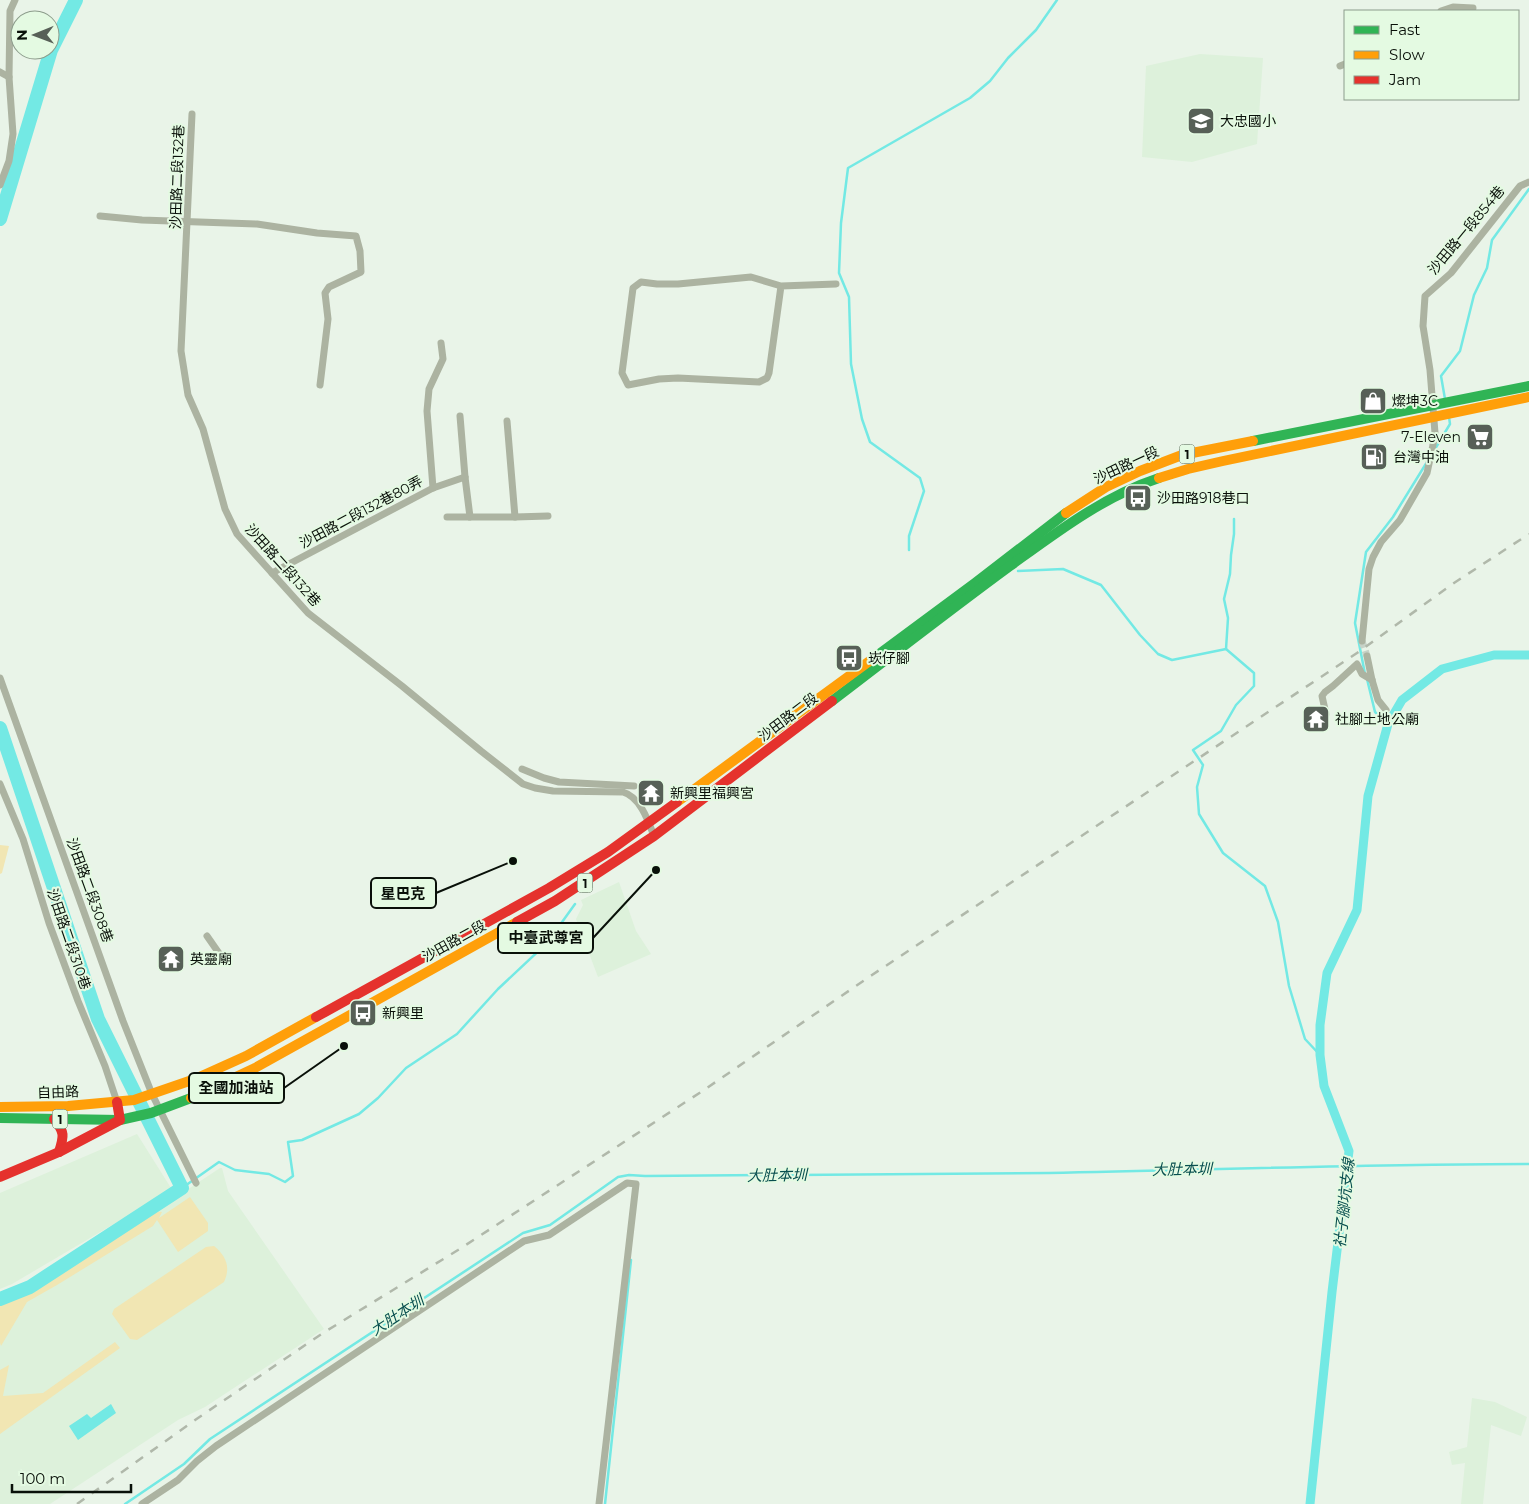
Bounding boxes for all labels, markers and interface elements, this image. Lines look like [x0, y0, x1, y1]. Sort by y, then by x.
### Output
north arrow [10, 10, 60, 60]
legend [1344, 10, 1519, 100]
text: Fast [1389, 20, 1420, 39]
text: N [13, 29, 31, 41]
text: Slow [1389, 45, 1425, 64]
text: Jam [1388, 70, 1421, 89]
school or university icon: 大忠國小 [1186, 106, 1216, 136]
place label: 大忠國小 [1220, 112, 1276, 130]
street label: 沙田路二段132巷 [166, 124, 188, 230]
street label: 沙田路一段854巷 [1424, 182, 1508, 278]
shop icon: 燦坤3C [1358, 386, 1388, 416]
place label: 燦坤3C [1392, 392, 1438, 410]
supermarket icon: 7-Eleven [1465, 422, 1495, 452]
place label: 7-Eleven [1401, 428, 1461, 446]
street label: 沙田路一段 [1090, 442, 1162, 488]
fuel station icon: 台灣中油 [1359, 442, 1389, 472]
road number: 1 [1180, 444, 1194, 464]
place label: 台灣中油 [1393, 448, 1449, 466]
street label: 沙田路二段132巷80弄 [296, 472, 426, 552]
bus stop icon: 沙田路918巷口 [1123, 483, 1153, 513]
place label: 沙田路918巷口 [1157, 489, 1250, 507]
street label: 沙田路二段132巷 [241, 520, 325, 610]
bus stop icon: 崁仔腳 [834, 643, 864, 673]
place label: 崁仔腳 [868, 649, 910, 667]
street label: 沙田路二段 [755, 689, 821, 745]
temple icon: 社腳土地公廟 [1301, 704, 1331, 734]
place label: 社腳土地公廟 [1335, 710, 1419, 728]
temple icon: 新興里福興宮 [636, 778, 666, 808]
place label: 新興里福興宮 [670, 784, 754, 802]
street label: 沙田路二段308巷 [63, 835, 117, 945]
road number: 1 [578, 874, 592, 892]
callout: 星巴克 [371, 878, 436, 908]
text: 星巴克 [380, 884, 426, 903]
street label: 沙田路二段310巷 [43, 886, 95, 992]
street label: 沙田路二段 [419, 916, 489, 966]
callout: 中臺武尊宮 [498, 923, 593, 953]
text: 中臺武尊宮 [508, 928, 584, 947]
temple icon: 英靈廟 [156, 944, 186, 974]
place label: 英靈廟 [190, 950, 232, 968]
bus stop icon: 新興里 [348, 998, 378, 1028]
place label: 新興里 [382, 1004, 424, 1022]
callout: 全國加油站 [189, 1073, 284, 1103]
text: 全國加油站 [198, 1078, 274, 1097]
street label: 自由路 [37, 1082, 79, 1102]
road number: 1 [52, 1110, 68, 1128]
water label: 社子腳坑支線 [1330, 1155, 1358, 1249]
water label: 大肚本圳 [1152, 1159, 1214, 1179]
water label: 大肚本圳 [747, 1165, 809, 1185]
water label: 大肚本圳 [367, 1290, 429, 1339]
scale bar [12, 1462, 131, 1494]
text: 100 m [20, 1469, 65, 1488]

